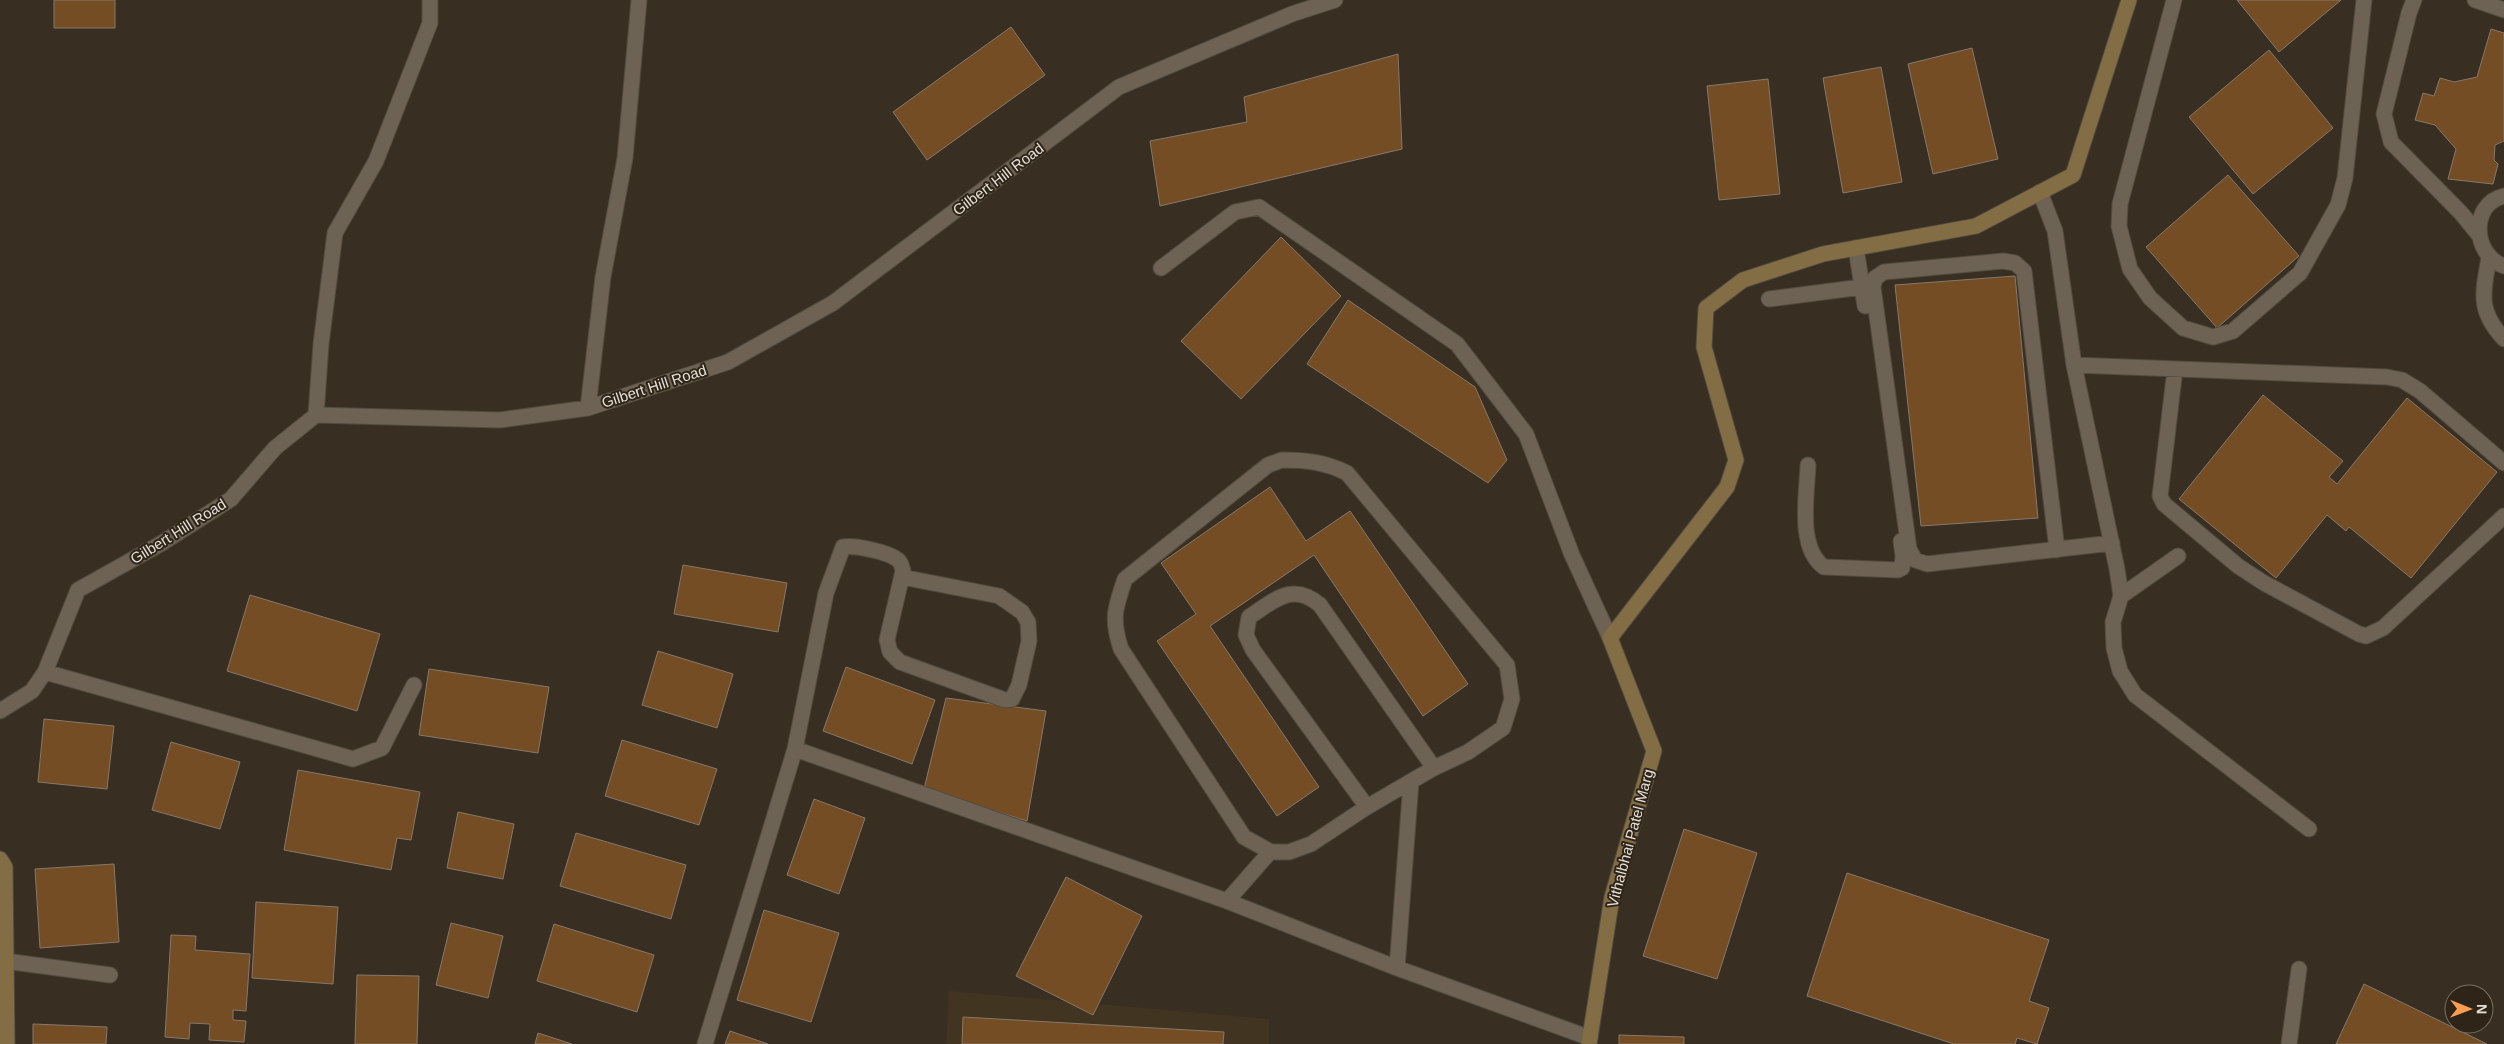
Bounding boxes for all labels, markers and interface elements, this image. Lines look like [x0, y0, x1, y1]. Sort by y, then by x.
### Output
street label: Gilbert Hill Road [949, 139, 1047, 219]
street label: Gilbert Hill Road [599, 361, 709, 411]
street label: Gilbert Hill Road [127, 495, 229, 567]
street label: Vithalbhai Patel Marg [1603, 767, 1657, 909]
north arrow [2444, 984, 2494, 1034]
text: N [2474, 1004, 2490, 1014]

